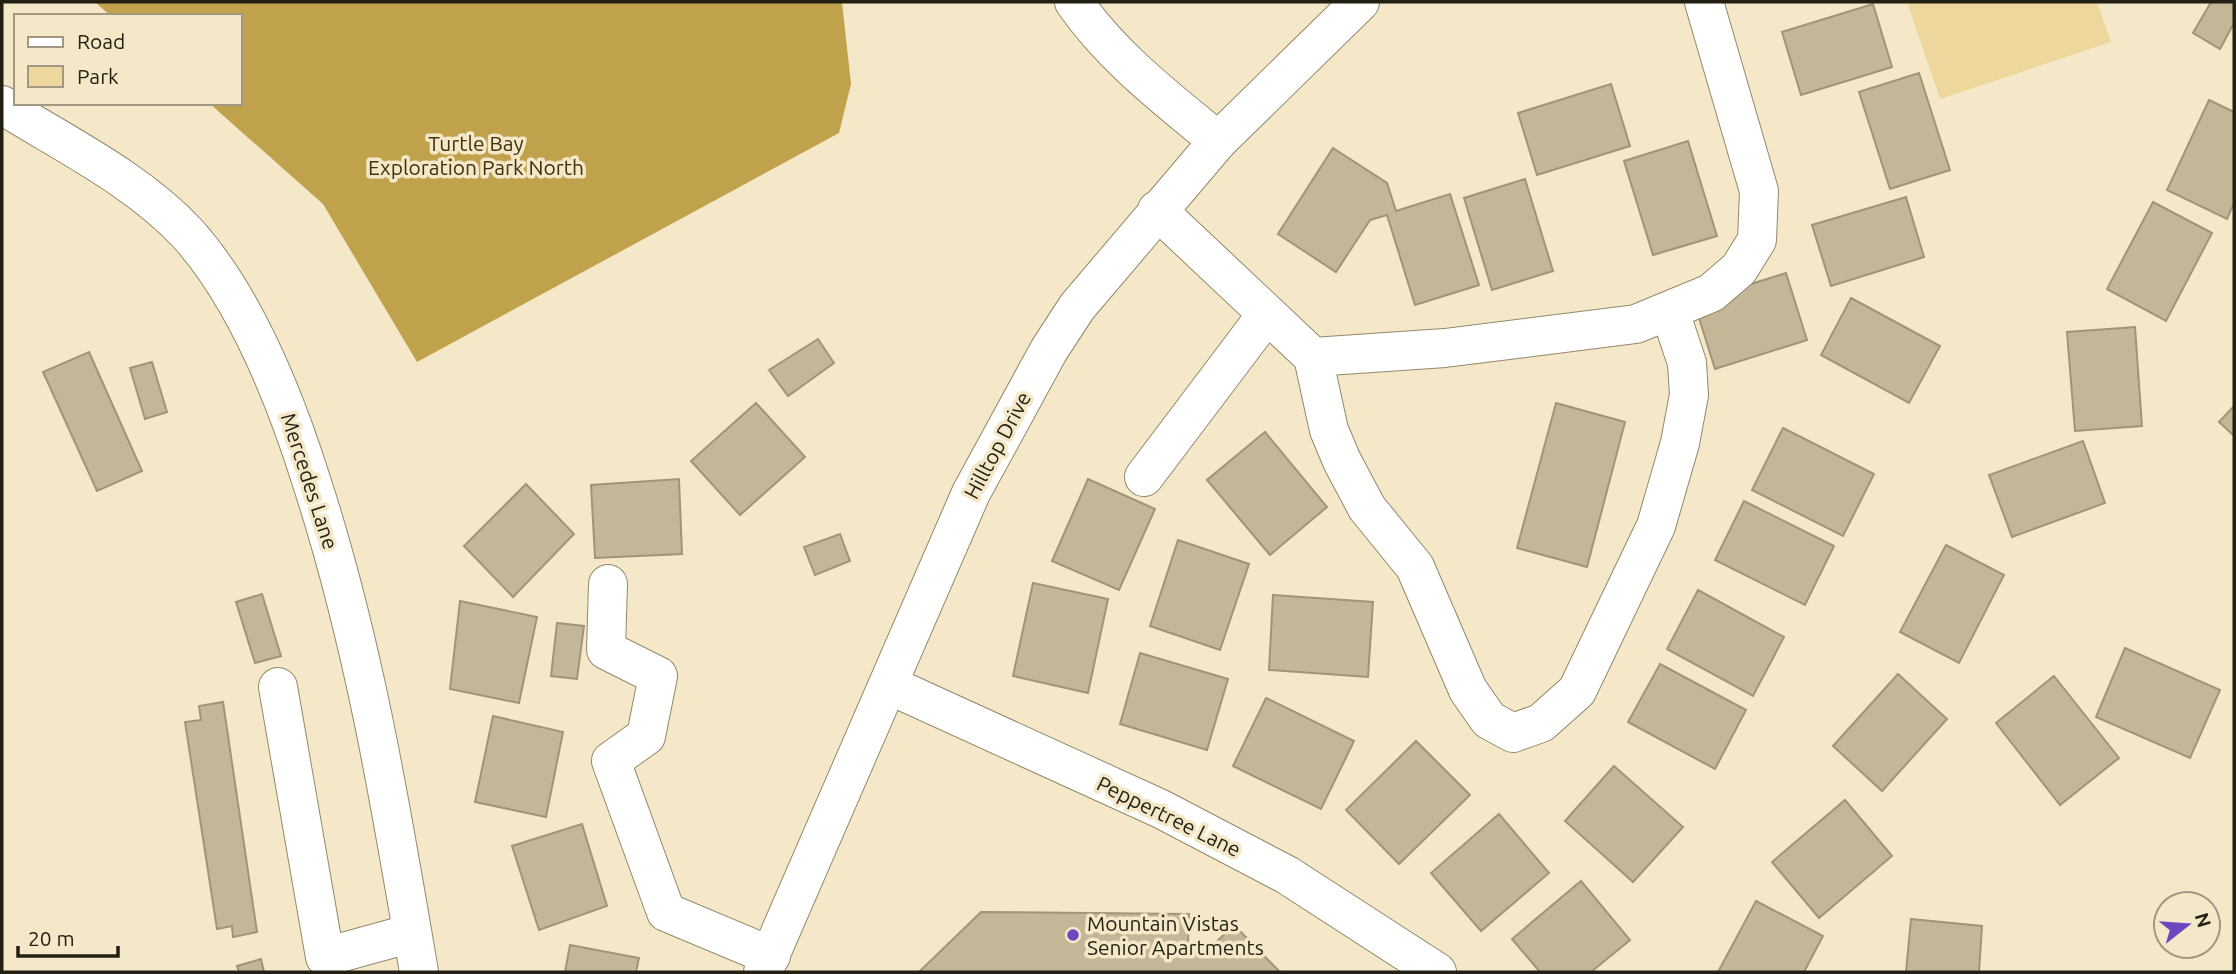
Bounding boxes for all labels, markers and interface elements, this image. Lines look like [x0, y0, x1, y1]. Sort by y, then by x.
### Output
legend [14, 14, 242, 105]
text: Road [77, 29, 125, 53]
text: Park [77, 64, 119, 88]
park label: Turtle Bay Exploration Park North [368, 131, 584, 179]
street label: Hilltop Drive [959, 387, 1035, 503]
street label: Mercedes Lane [277, 410, 343, 552]
street label: Peppertree Lane [1093, 771, 1245, 861]
north arrow [2152, 890, 2222, 960]
text: N [2191, 910, 2216, 930]
place label: Mountain Vistas Senior Apartments [1087, 911, 1264, 959]
scale bar [18, 914, 117, 958]
text: 20 m [28, 926, 75, 950]
marker: Mountain Vistas Senior Apartments [1065, 927, 1081, 943]

